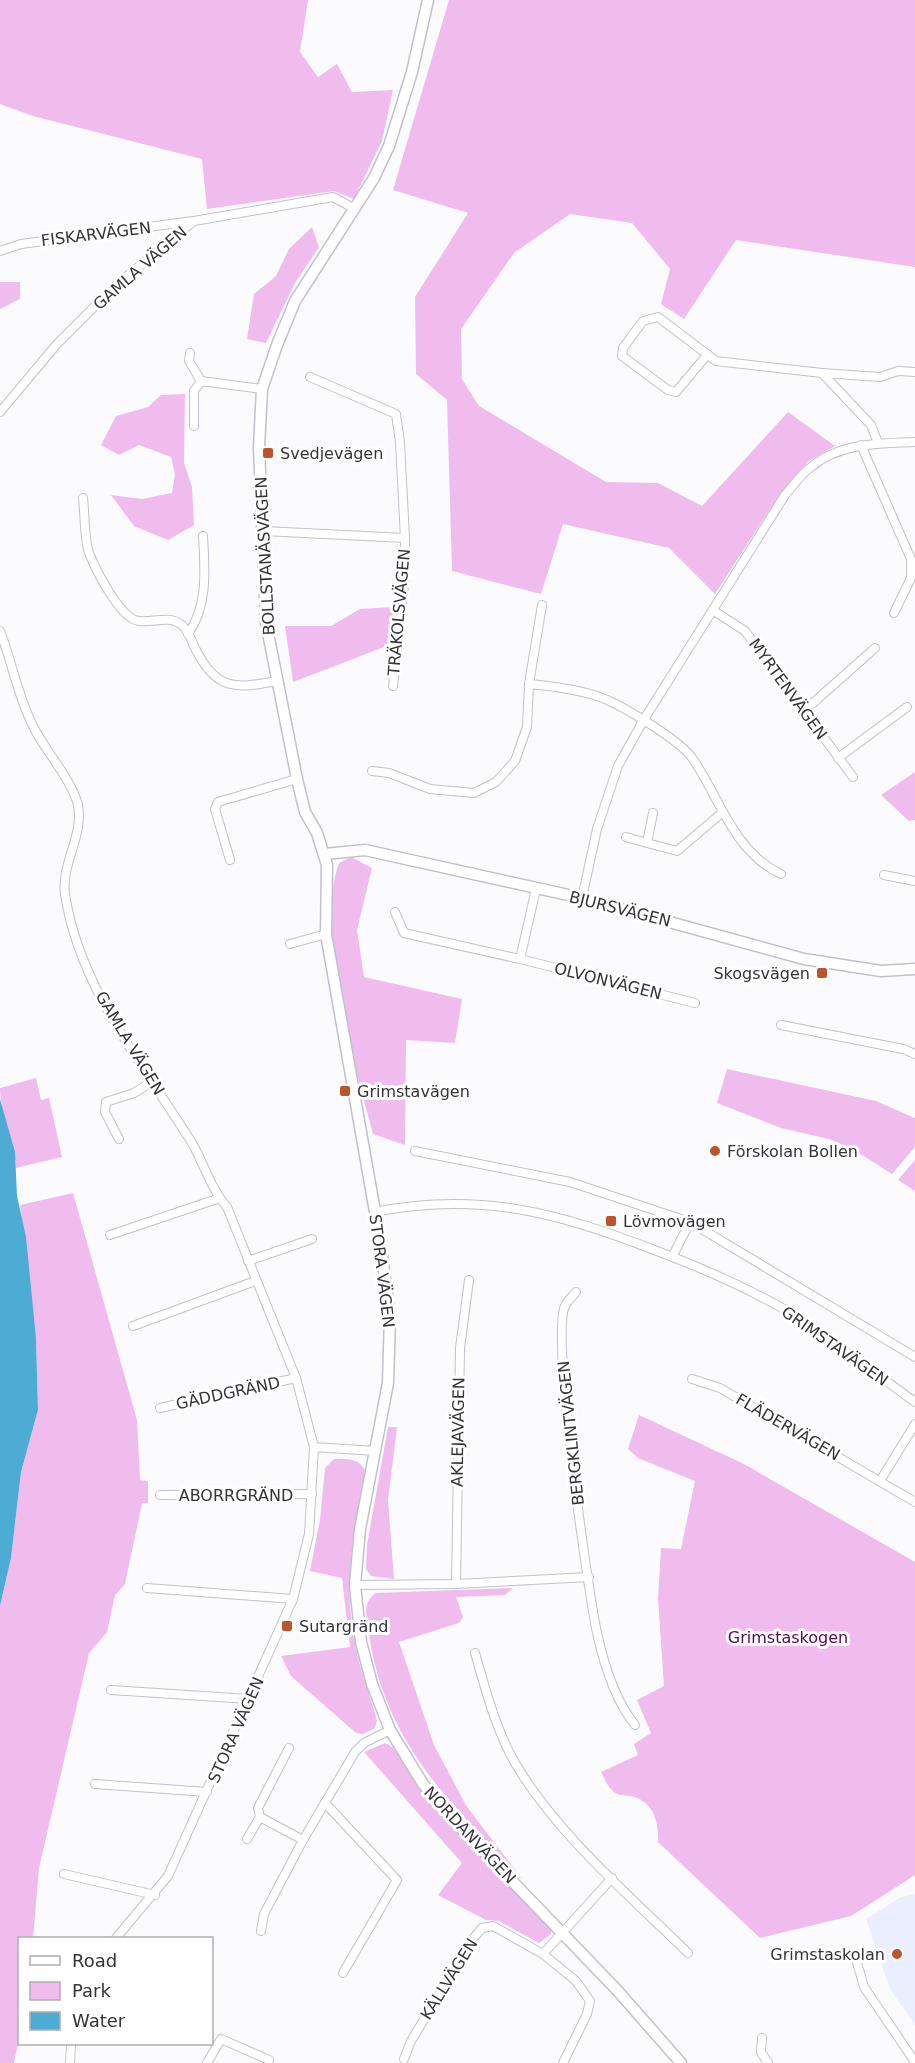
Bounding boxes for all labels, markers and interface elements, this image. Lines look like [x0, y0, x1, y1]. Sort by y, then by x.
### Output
street label: FISKARVÄGEN [40, 218, 152, 250]
street label: GAMLA VÄGEN [89, 222, 191, 314]
place label: Svedjevägen [280, 444, 383, 463]
marker: Svedjevägen [261, 446, 275, 460]
street label: BOLLSTANÄSVÄGEN [251, 476, 279, 636]
street label: TRÄKOLSVÄGEN [384, 548, 414, 677]
street label: MYRTENVÄGEN [745, 635, 831, 743]
street label: BJURSVÄGEN [567, 887, 673, 931]
street label: OLVONVÄGEN [552, 958, 664, 1004]
place label: Skogsvägen [713, 964, 810, 983]
marker: Skogsvägen [815, 966, 829, 980]
street label: GAMLA VÄGEN [92, 988, 168, 1098]
place label: Grimstavägen [357, 1082, 470, 1101]
marker: Grimstavägen [338, 1084, 352, 1098]
place label: Förskolan Bollen [727, 1142, 858, 1161]
marker: Förskolan Bollen [708, 1144, 722, 1158]
place label: Lövmovägen [623, 1212, 726, 1231]
street label: STORA VÄGEN [366, 1213, 398, 1329]
marker: Lövmovägen [604, 1214, 618, 1228]
street label: GRIMSTAVÄGEN [778, 1302, 892, 1390]
street label: BERGKLINTVÄGEN [554, 1360, 588, 1506]
street label: GÄDDGRÄND [174, 1373, 282, 1413]
street label: AKLEJAVÄGEN [448, 1377, 468, 1487]
street label: FLÄDERVÄGEN [733, 1389, 843, 1465]
street label: ABORRGRÄND [179, 1486, 293, 1505]
place label: Sutargränd [299, 1617, 389, 1636]
marker: Sutargränd [280, 1619, 294, 1633]
park label: Grimstaskogen [728, 1628, 848, 1647]
street label: STORA VÄGEN [204, 1674, 268, 1786]
street label: NORDANVÄGEN [420, 1783, 520, 1887]
street label: KÄLLVÄGEN [416, 1935, 482, 2023]
legend [18, 1937, 213, 2045]
place label: Grimstaskolan [770, 1945, 885, 1964]
marker: Grimstaskolan [890, 1947, 904, 1961]
text: Road [72, 1950, 117, 1971]
text: Park [72, 1980, 111, 2001]
text: Water [72, 2010, 126, 2031]

